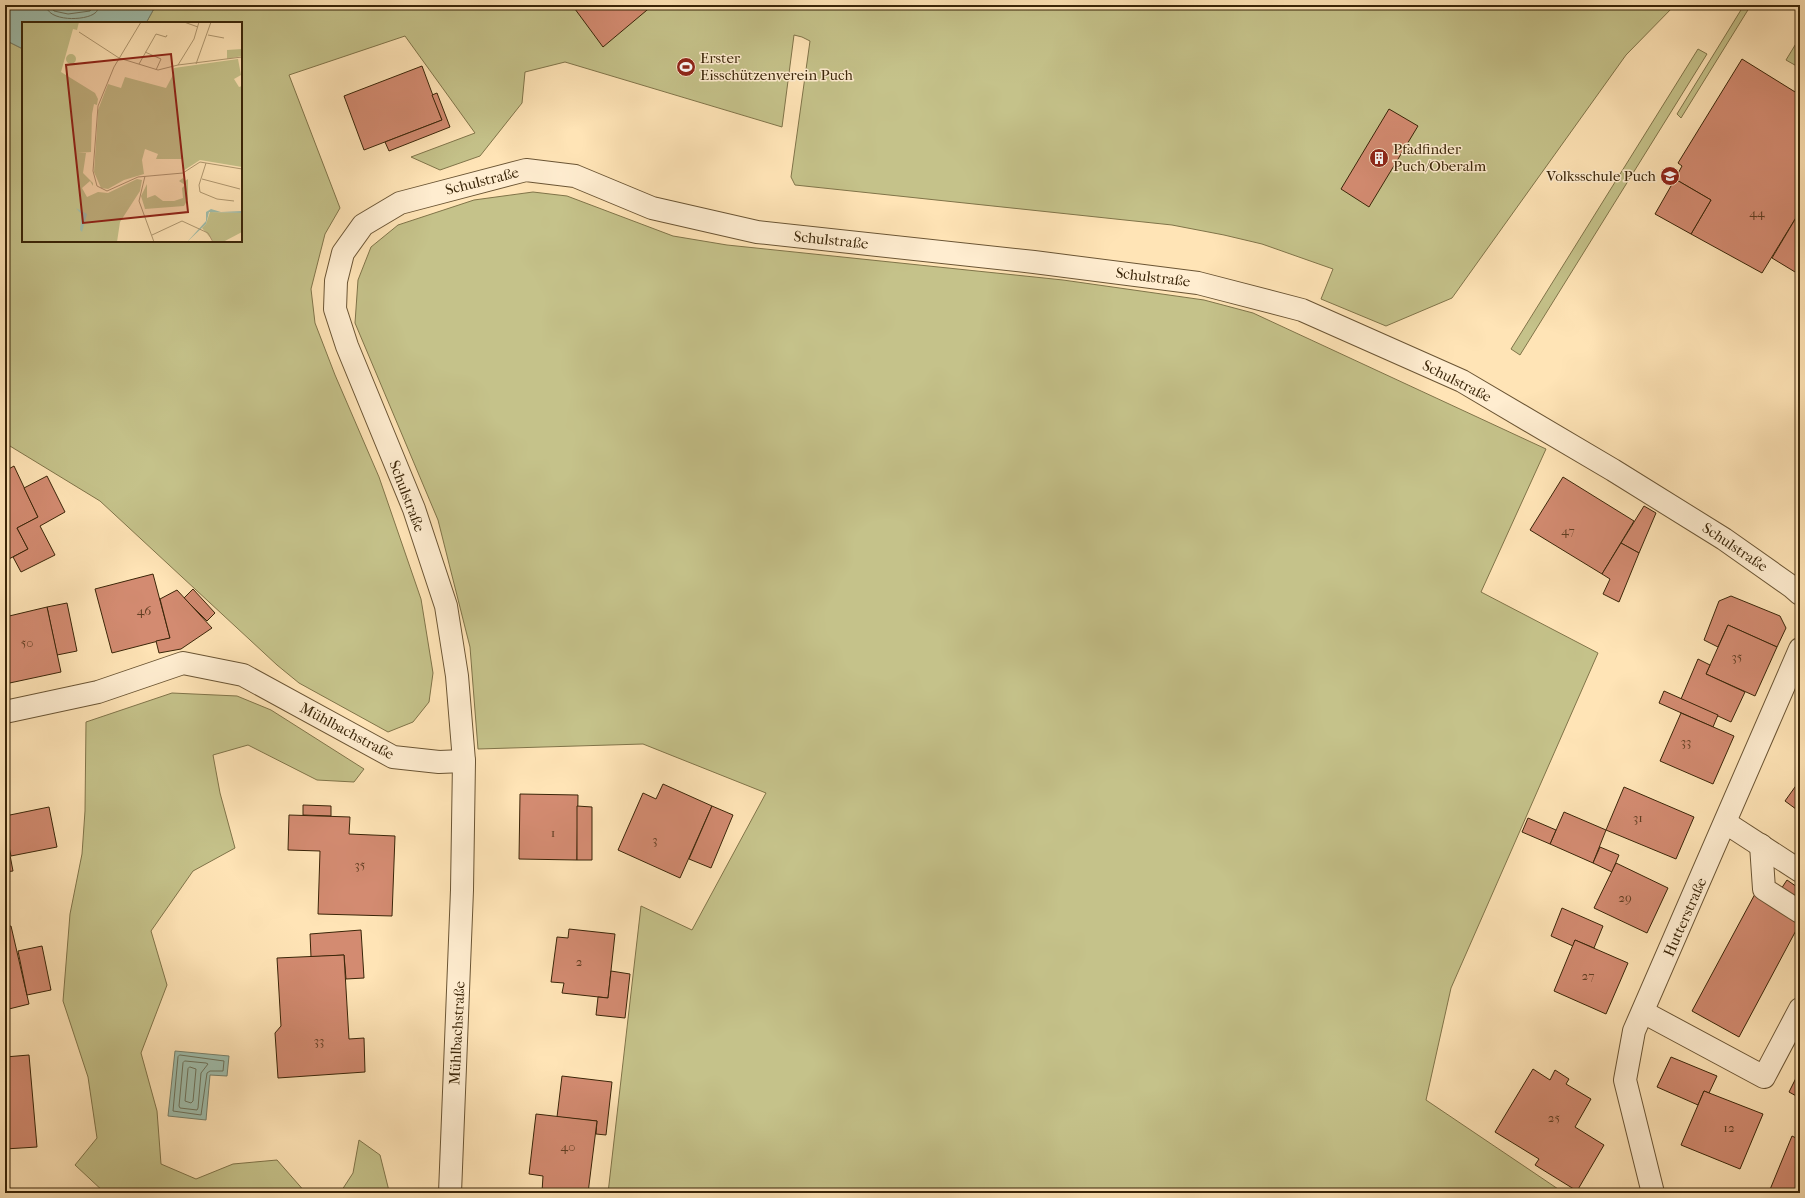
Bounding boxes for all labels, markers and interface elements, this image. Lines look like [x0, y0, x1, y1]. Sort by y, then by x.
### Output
inset map [22, 22, 242, 242]
place label: Erster Eisschützenverein Puch [700, 49, 853, 84]
sports icon: Erster Eisschützenverein Puch [675, 56, 697, 78]
place label: Pfadfinder Puch/Oberalm [1393, 140, 1487, 175]
building icon: Pfadfinder Puch/Oberalm [1368, 147, 1390, 169]
street label: Schulstraße [443, 163, 521, 199]
school or university icon: Volksschule Puch [1659, 165, 1681, 187]
place label: Volksschule Puch [1545, 167, 1657, 185]
house number: 44 [1749, 205, 1765, 220]
street label: Schulstraße [793, 227, 870, 253]
street label: Schulstraße [1115, 263, 1192, 291]
street label: Schulstraße [1419, 356, 1495, 406]
street label: Schulstraße [385, 458, 429, 535]
street label: Schulstraße [1699, 519, 1772, 576]
house number: 47 [1561, 523, 1575, 538]
house number: 46 [137, 603, 152, 618]
house number: 50 [21, 635, 33, 650]
house number: 35 [1732, 649, 1743, 664]
street label: Mühlbachstraße [297, 699, 398, 764]
house number: 33 [1681, 734, 1691, 749]
house number: 31 [1633, 810, 1643, 825]
house number: 1 [551, 825, 555, 840]
house number: 3 [652, 832, 658, 847]
house number: 35 [355, 857, 366, 872]
street label: Hutterstraße [1660, 874, 1711, 959]
house number: 29 [1618, 890, 1632, 905]
house number: 2 [576, 954, 583, 969]
house number: 27 [1582, 968, 1594, 983]
street label: Mühlbachstraße [445, 980, 469, 1085]
house number: 33 [314, 1033, 324, 1048]
house number: 25 [1548, 1110, 1561, 1125]
house number: 12 [1723, 1120, 1735, 1135]
house number: 40 [561, 1139, 575, 1154]

